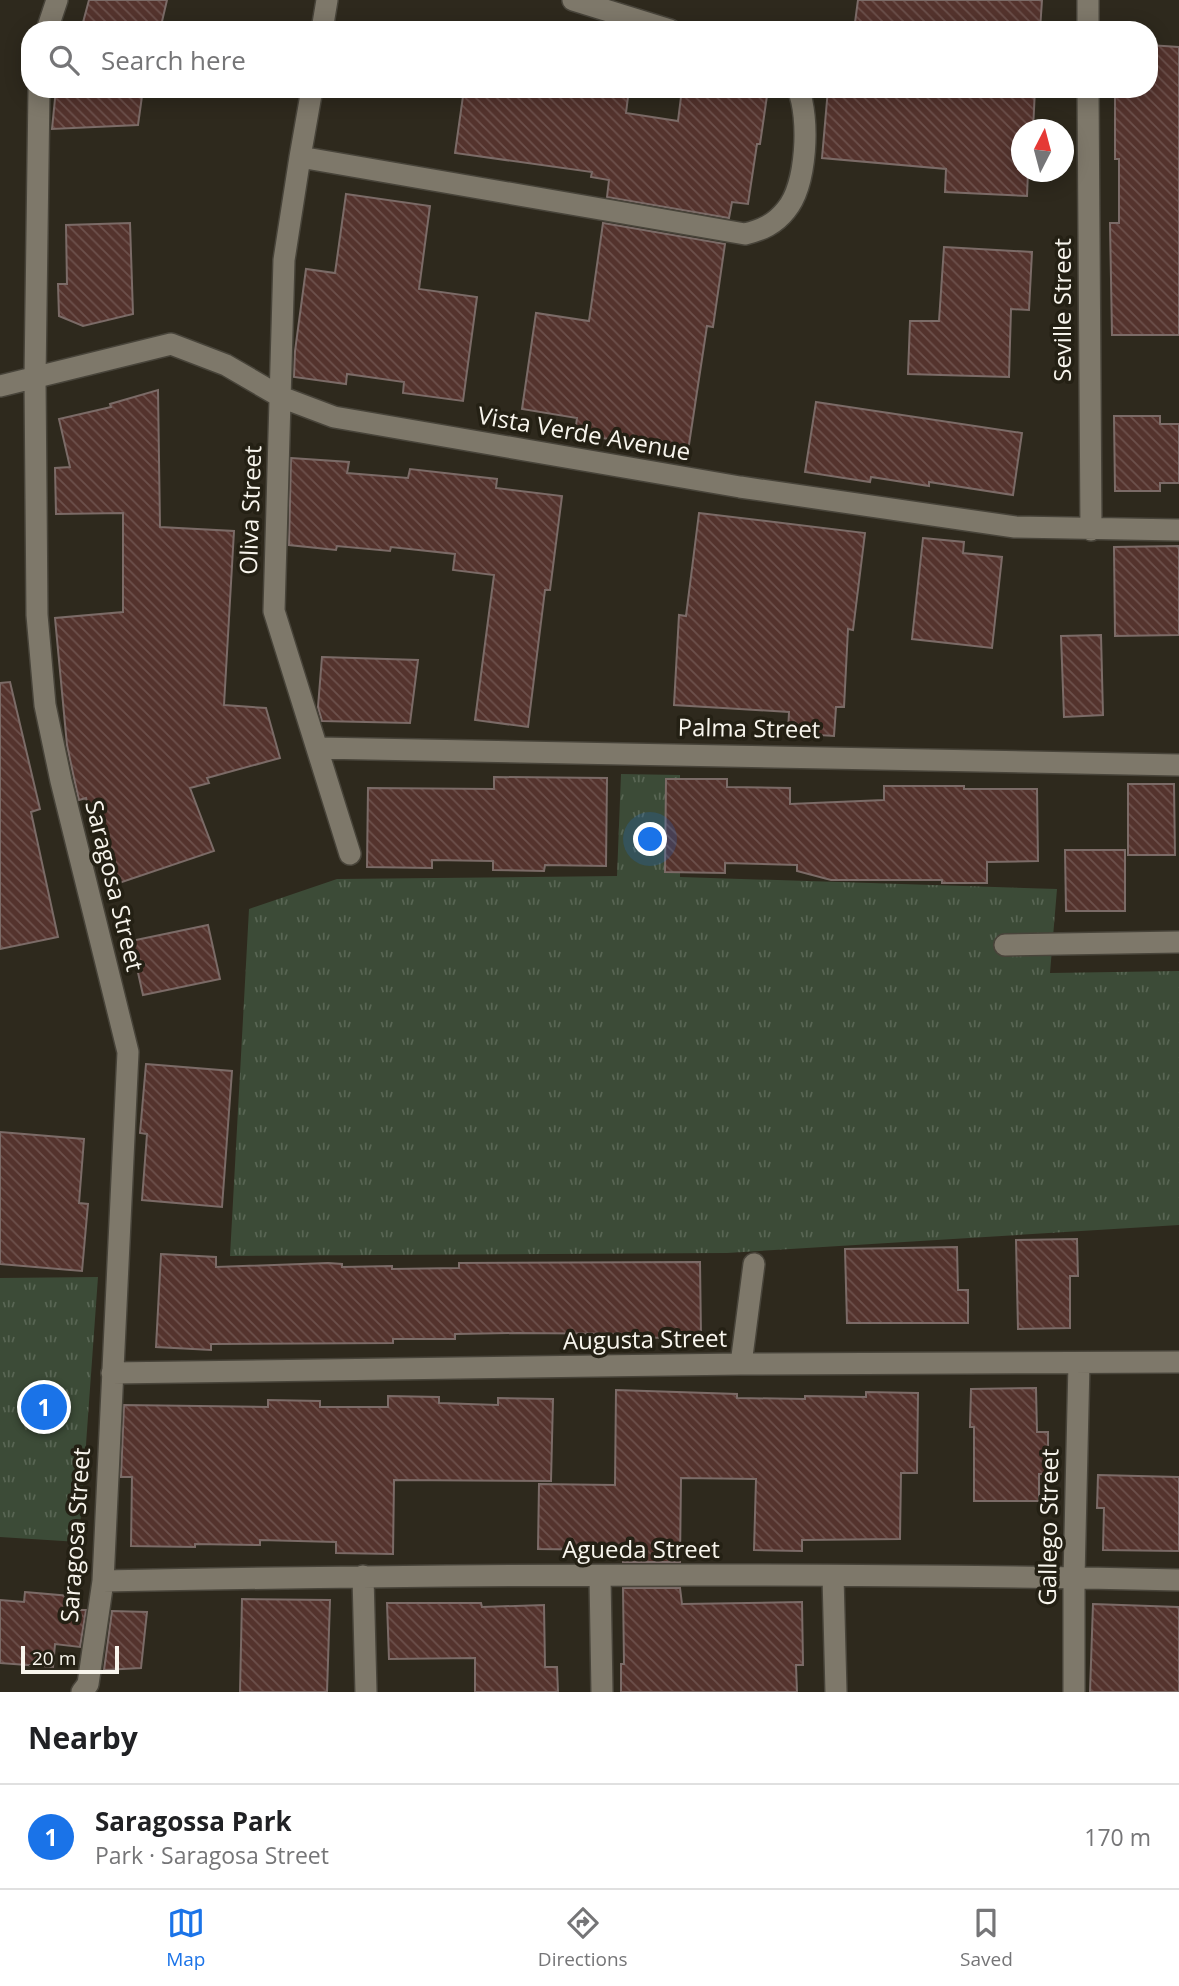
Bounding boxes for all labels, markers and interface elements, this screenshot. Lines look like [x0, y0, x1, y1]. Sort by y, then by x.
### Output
search box [21, 21, 1158, 98]
icon: search [45, 41, 83, 79]
text: Search here [101, 42, 246, 78]
north arrow [1011, 119, 1074, 182]
street label: Seville Street [1045, 238, 1078, 382]
street label: Vista Verde Avenue [475, 398, 693, 467]
street label: Oliva Street [231, 445, 268, 575]
street label: Palma Street [677, 710, 821, 745]
street label: Saragosa Street [78, 797, 153, 975]
your location [633, 822, 667, 856]
street label: Augusta Street [563, 1321, 727, 1356]
pin: 1 [21, 1381, 67, 1433]
street label: Saragosa Street [52, 1446, 97, 1623]
street label: Gallego Street [1030, 1448, 1065, 1606]
street label: Agueda Street [562, 1532, 720, 1565]
scale bar [21, 1643, 119, 1675]
text: 20 m [32, 1645, 76, 1671]
text: Nearby [28, 1717, 138, 1758]
text: Saragossa Park [95, 1803, 292, 1839]
text: 1 [44, 1821, 58, 1853]
text: 170 m [1084, 1821, 1151, 1853]
text: Park · Saragosa Street [95, 1839, 329, 1871]
tab: Map [166, 1904, 205, 1972]
tab: Directions [538, 1904, 628, 1972]
tab: Saved [960, 1904, 1013, 1972]

